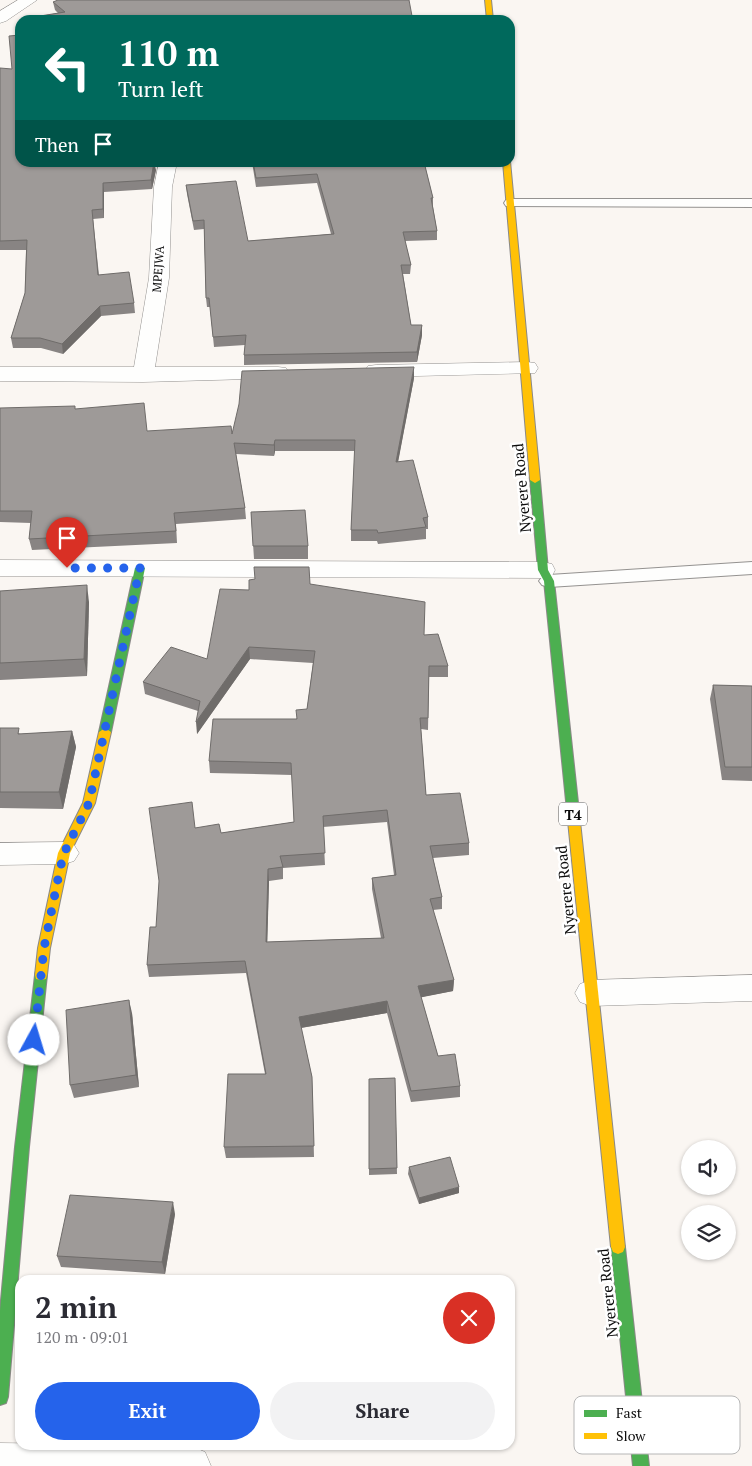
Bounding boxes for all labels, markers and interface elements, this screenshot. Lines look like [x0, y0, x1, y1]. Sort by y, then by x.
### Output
text: 110 m [118, 30, 219, 76]
icon: left [35, 35, 100, 100]
text: Turn left [118, 74, 204, 103]
icon: arrive [89, 130, 117, 158]
text: Then [35, 132, 79, 157]
street label: MPEJWA [149, 244, 167, 293]
street label: Nyerere Road [507, 443, 535, 533]
pin [46, 517, 88, 568]
icon: arrive [53, 524, 81, 552]
road number: T4 [559, 802, 587, 826]
street label: Nyerere Road [550, 844, 580, 936]
position arrow [7, 1013, 59, 1065]
map controls [681, 1140, 736, 1260]
button: sound [681, 1140, 736, 1195]
button: layers [681, 1205, 736, 1260]
street label: Nyerere Road [592, 1247, 622, 1339]
text: 2 min [35, 1287, 117, 1327]
button: close [443, 1292, 495, 1344]
text: 120 m · 09:01 [35, 1326, 129, 1348]
button: Exit [35, 1382, 260, 1440]
button: Share [270, 1382, 495, 1440]
legend [574, 1396, 740, 1454]
text: Fast [616, 1403, 643, 1422]
text: Slow [616, 1426, 646, 1445]

